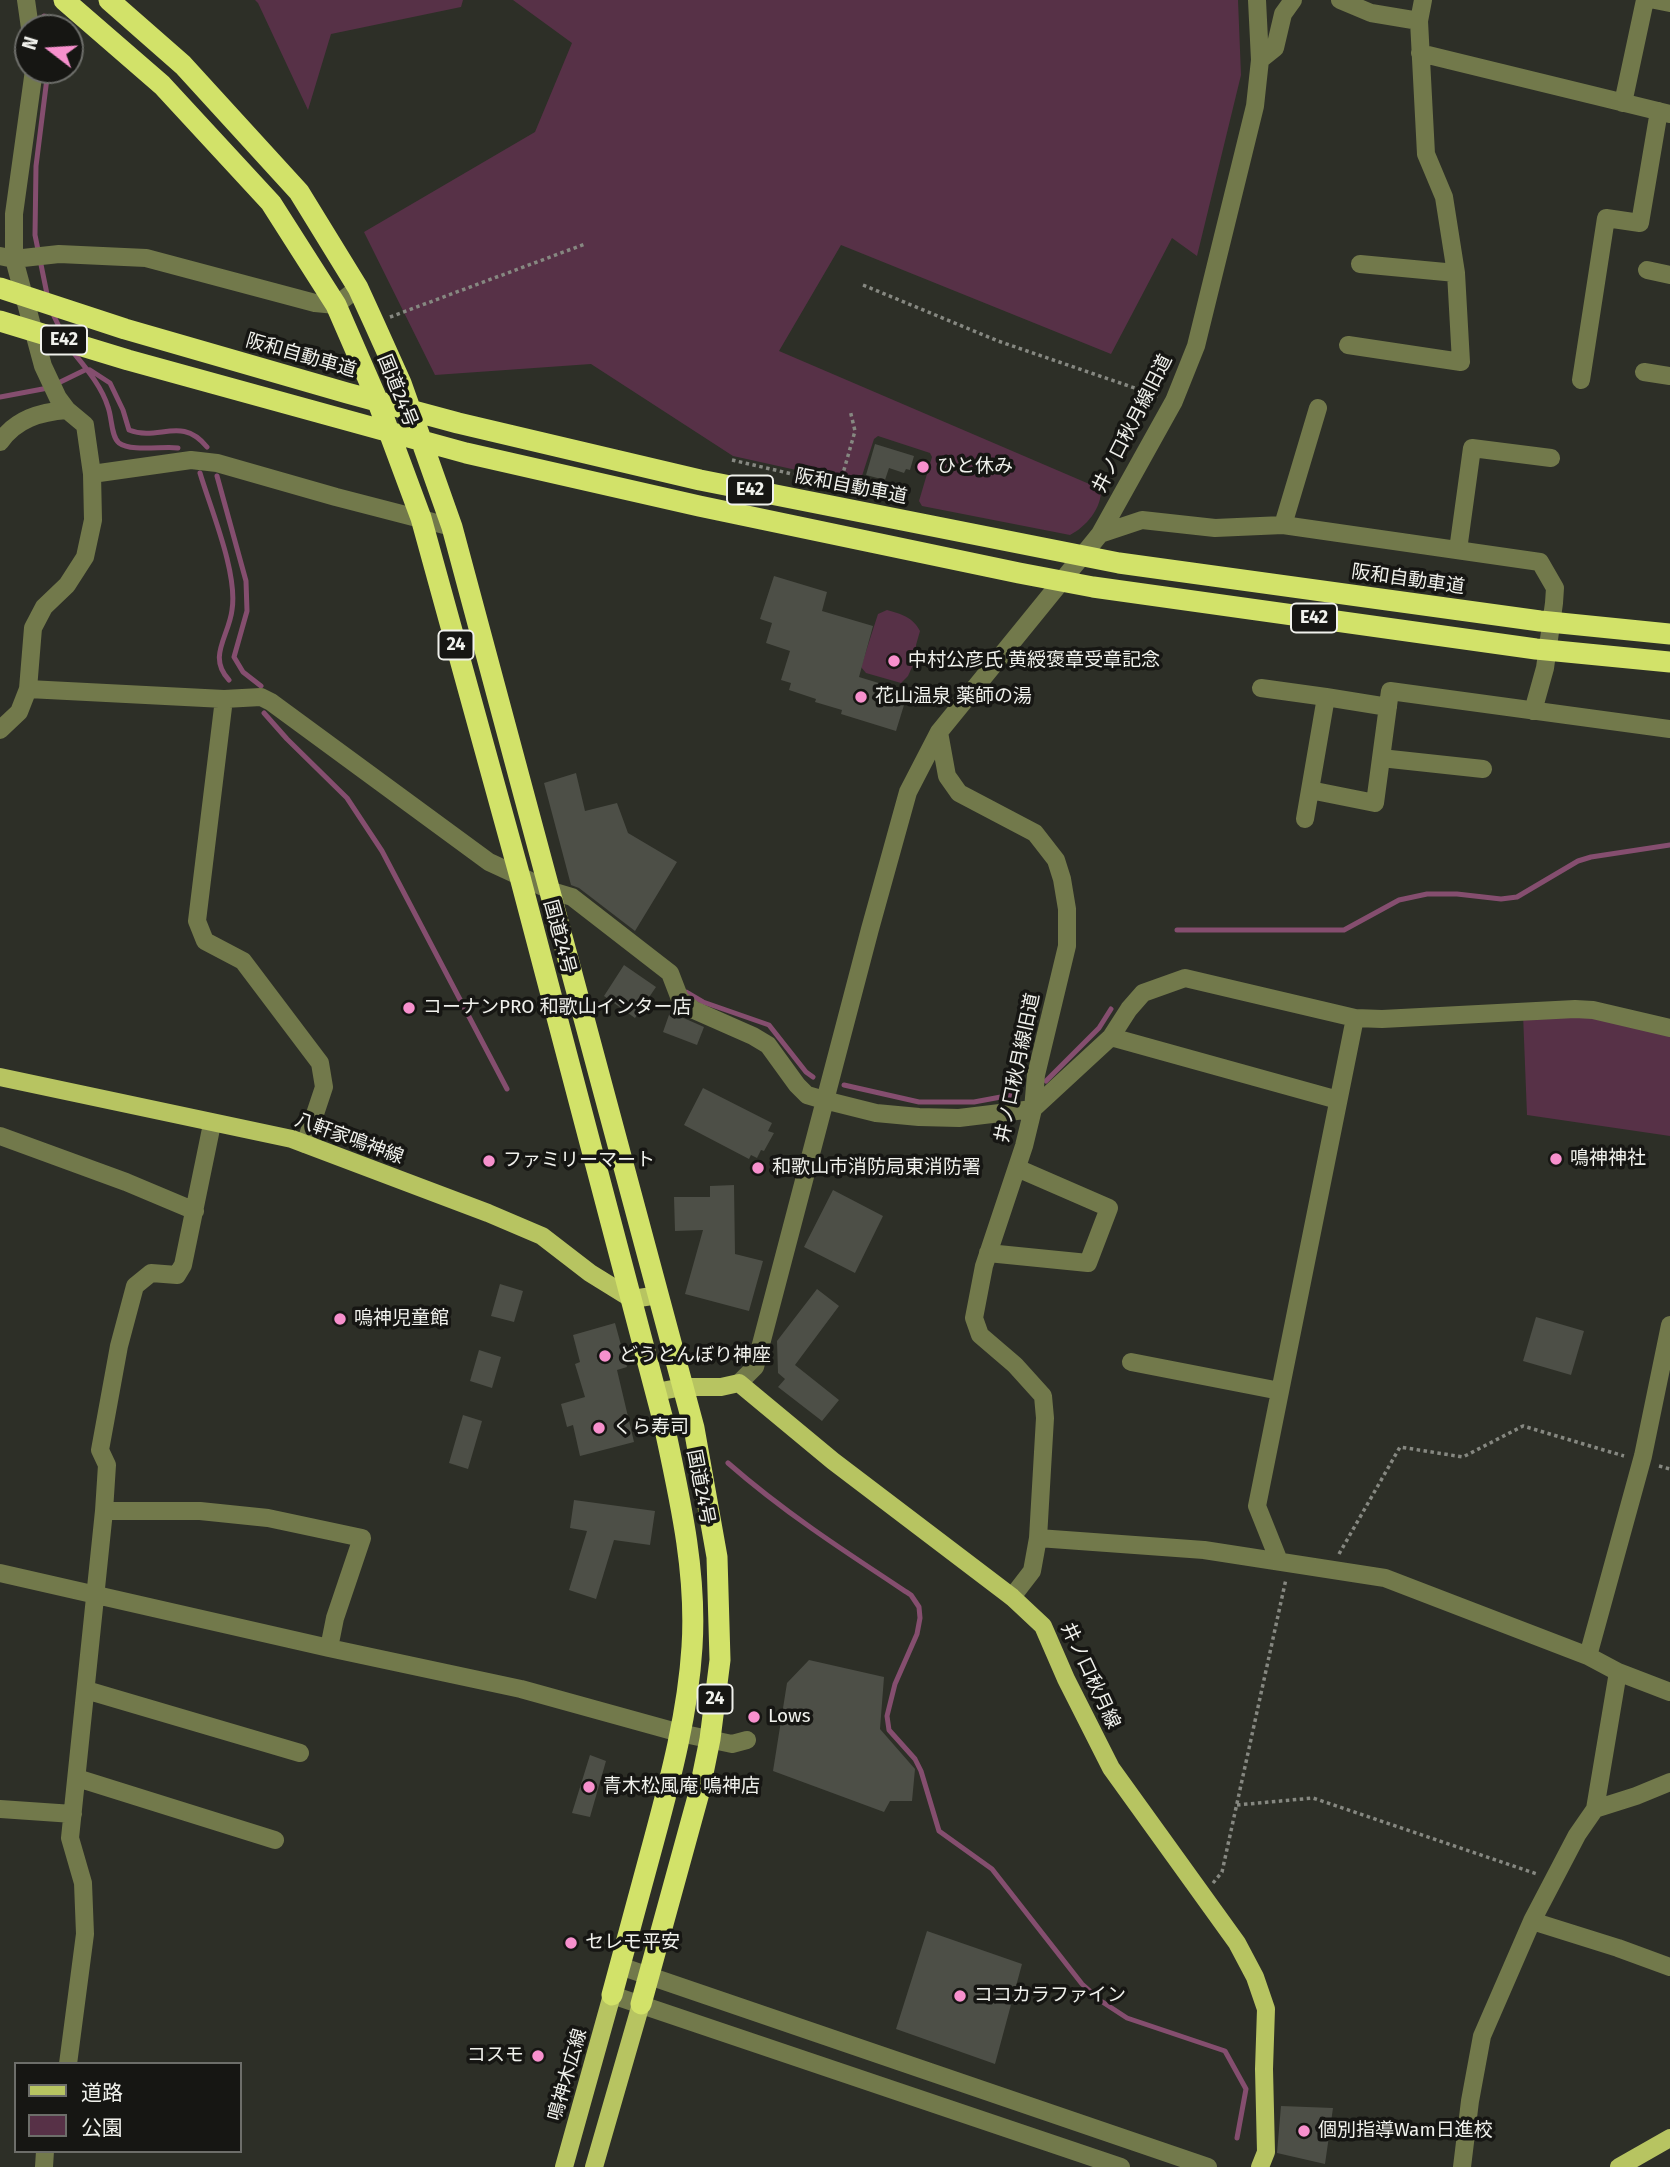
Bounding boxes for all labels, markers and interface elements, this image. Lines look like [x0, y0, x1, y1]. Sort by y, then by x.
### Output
north arrow [14, 14, 84, 84]
text: N [18, 34, 43, 53]
road number: E42 [41, 326, 87, 354]
street label: 阪和自動車道 [243, 329, 359, 383]
street label: 国道24号 [372, 351, 422, 431]
street label: 井ノ口秋月線旧道 [1088, 351, 1178, 497]
place label: ひと休み [937, 456, 1013, 478]
marker: ひと休み [915, 459, 931, 475]
street label: 阪和自動車道 [793, 465, 909, 509]
road number: E42 [727, 476, 773, 504]
street label: 阪和自動車道 [1350, 561, 1466, 599]
road number: E42 [1291, 604, 1337, 632]
road number: 24 [438, 630, 474, 660]
place label: 中村公彦氏 黄綬褒章受章記念 [908, 650, 1160, 672]
marker: 中村公彦氏 黄綬褒章受章記念 [886, 653, 902, 669]
place label: 花山温泉 薬師の湯 [875, 686, 1032, 708]
marker: 花山温泉 薬師の湯 [853, 689, 869, 705]
street label: 国道24号 [538, 897, 580, 977]
street label: 井ノ口秋月線旧道 [991, 991, 1045, 1145]
place label: コーナンPRO 和歌山インター店 [423, 997, 692, 1019]
marker: コーナンPRO 和歌山インター店 [401, 1000, 417, 1016]
street label: 八軒家鳴神線 [292, 1109, 406, 1169]
place label: 鳴神神社 [1570, 1148, 1646, 1170]
place label: ファミリーマート [503, 1150, 655, 1172]
marker: 鳴神神社 [1548, 1151, 1564, 1167]
marker: ファミリーマート [481, 1153, 497, 1169]
place label: 和歌山市消防局東消防署 [772, 1157, 981, 1179]
marker: 和歌山市消防局東消防署 [750, 1160, 766, 1176]
place label: 嗚神児童館 [354, 1308, 449, 1330]
marker: 嗚神児童館 [332, 1311, 348, 1327]
place label: どうとんぼり神座 [619, 1345, 771, 1367]
marker: どうとんぼり神座 [597, 1348, 613, 1364]
place label: くら寿司 [613, 1417, 689, 1439]
marker: くら寿司 [591, 1420, 607, 1436]
street label: 国道24号 [682, 1448, 718, 1526]
street label: 井ノ口秋月線 [1056, 1620, 1124, 1732]
road number: 24 [698, 1684, 732, 1714]
place label: Lows [768, 1706, 811, 1728]
marker: Lows [746, 1709, 762, 1725]
place label: 青木松風庵 鳴神店 [603, 1776, 760, 1798]
marker: 青木松風庵 鳴神店 [581, 1779, 597, 1795]
place label: セレモ平安 [585, 1932, 680, 1954]
marker: セレモ平安 [563, 1935, 579, 1951]
place label: ココカラファイン [974, 1985, 1126, 2007]
marker: ココカラファイン [952, 1988, 968, 2004]
street label: 鳴神木広線 [544, 2026, 592, 2124]
place label: コスモ [467, 2045, 524, 2067]
marker: コスモ [530, 2048, 546, 2064]
legend [14, 2062, 242, 2153]
text: 道路 [81, 2080, 123, 2106]
text: 公園 [81, 2115, 123, 2141]
place label: 個別指導Wam日進校 [1318, 2120, 1493, 2142]
marker: 個別指導Wam日進校 [1296, 2123, 1312, 2139]

